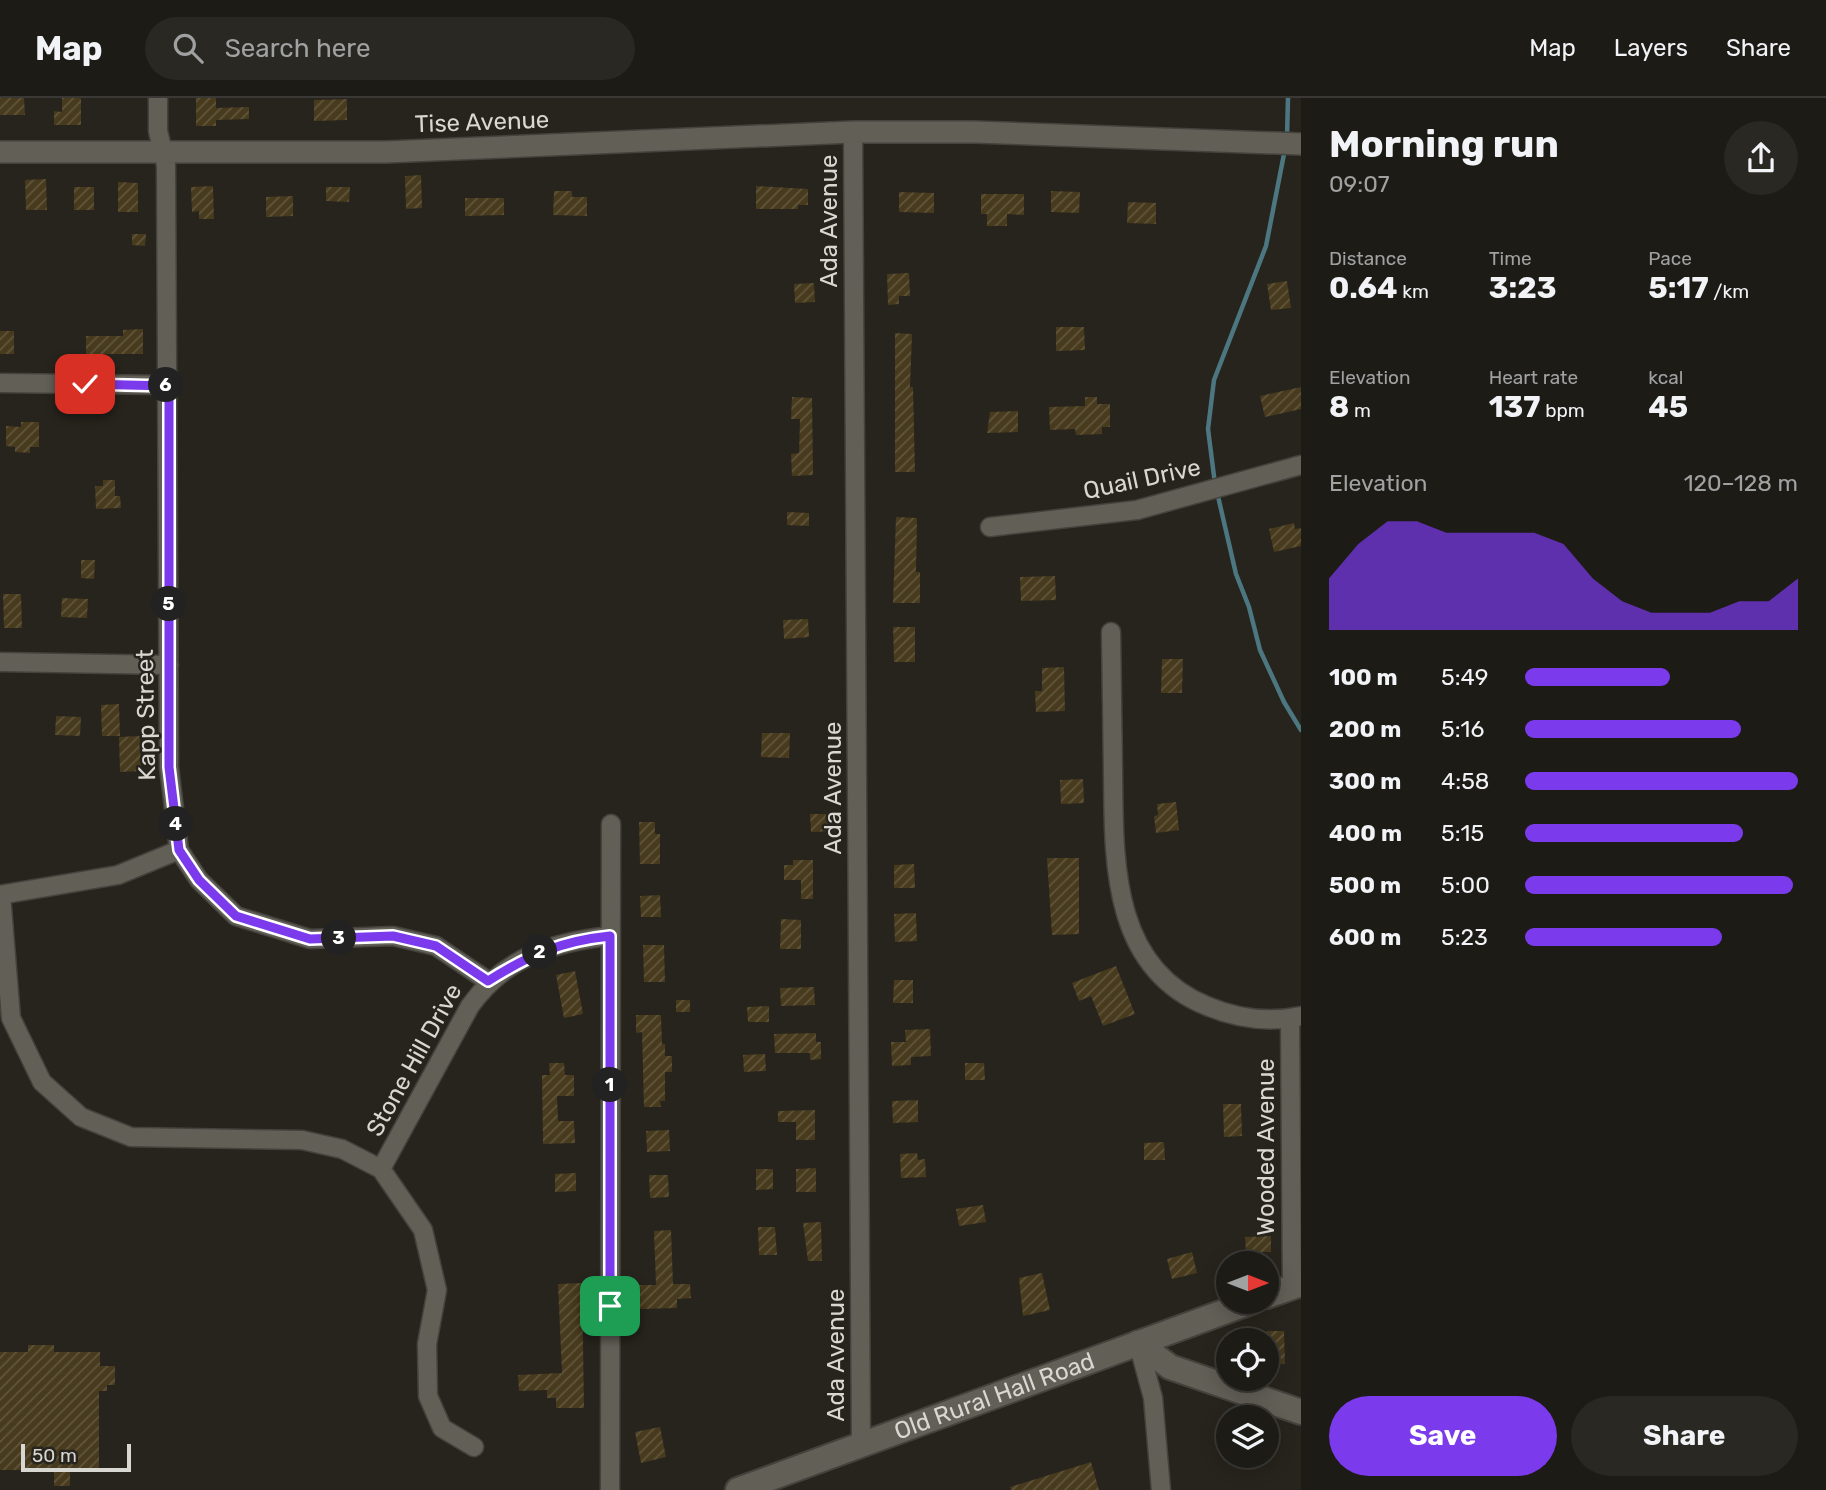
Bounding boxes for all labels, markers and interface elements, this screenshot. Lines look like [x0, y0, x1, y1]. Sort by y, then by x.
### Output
search box [145, 17, 635, 80]
text: Map [35, 29, 103, 68]
icon: search [169, 29, 207, 67]
text: Search here [225, 33, 370, 64]
text: Map [1529, 34, 1576, 62]
text: Layers [1614, 34, 1688, 62]
text: Share [1726, 34, 1791, 62]
street label: Tise Avenue [414, 106, 550, 138]
text: Morning run [1329, 121, 1559, 167]
button: share [1724, 121, 1798, 195]
street label: Ada Avenue [815, 155, 843, 287]
text: 09:07 [1329, 170, 1390, 198]
text: Distance [1329, 247, 1407, 270]
text: Time [1489, 247, 1532, 270]
text: Pace [1648, 247, 1692, 270]
text: 0.64 [1329, 270, 1398, 306]
text: 3:23 [1489, 270, 1556, 306]
text: 5:17 [1648, 270, 1709, 306]
text: km [1398, 280, 1429, 303]
text: /km [1709, 280, 1749, 303]
pin [55, 354, 115, 414]
icon: check [66, 365, 104, 403]
text: Elevation [1329, 366, 1410, 389]
text: Heart rate [1489, 366, 1578, 389]
text: kcal [1648, 366, 1683, 389]
pin: 6 [148, 368, 184, 402]
text: 6 [159, 373, 172, 396]
text: 8 [1329, 389, 1349, 425]
text: 137 [1489, 389, 1541, 425]
text: 45 [1648, 389, 1688, 425]
text: m [1349, 399, 1371, 422]
text: bpm [1541, 399, 1585, 422]
street label: Quail Drive [1081, 453, 1203, 505]
text: Elevation [1329, 469, 1428, 497]
text: 120–128 m [1684, 469, 1798, 497]
pin: 5 [152, 587, 186, 622]
text: 5 [162, 592, 175, 615]
street label: Kapp Street [131, 649, 161, 781]
text: 100 m [1329, 663, 1398, 691]
text: 5:49 [1441, 663, 1488, 691]
text: 200 m [1329, 715, 1401, 743]
text: 5:16 [1441, 715, 1484, 743]
street label: Ada Avenue [819, 722, 847, 854]
text: 300 m [1329, 767, 1401, 795]
text: 4:58 [1441, 767, 1489, 795]
pin: 4 [158, 806, 194, 842]
text: 4 [169, 812, 182, 835]
text: 400 m [1329, 819, 1402, 847]
text: 5:15 [1441, 819, 1484, 847]
text: 500 m [1329, 871, 1401, 899]
text: 5:00 [1441, 871, 1490, 899]
pin: 3 [322, 920, 356, 956]
text: 600 m [1329, 923, 1401, 951]
text: 5:23 [1441, 923, 1488, 951]
text: 3 [332, 926, 345, 949]
pin: 2 [522, 934, 558, 970]
text: 2 [533, 940, 546, 963]
street label: Stone Hill Drive [360, 979, 468, 1141]
street label: Wooded Avenue [1252, 1058, 1280, 1236]
pin: 1 [592, 1068, 628, 1102]
text: 1 [605, 1073, 614, 1096]
north arrow [1216, 1251, 1279, 1314]
map controls [1216, 1251, 1279, 1468]
pin [580, 1276, 640, 1336]
icon: arrive [591, 1287, 629, 1325]
street label: Ada Avenue [822, 1289, 850, 1421]
button: locate [1216, 1328, 1279, 1391]
street label: Old Rural Hall Road [890, 1347, 1098, 1446]
button: Save [1329, 1396, 1557, 1476]
button: Share [1571, 1396, 1798, 1476]
button: layers [1216, 1405, 1279, 1468]
scale bar [21, 1441, 131, 1473]
text: 50 m [32, 1444, 77, 1467]

